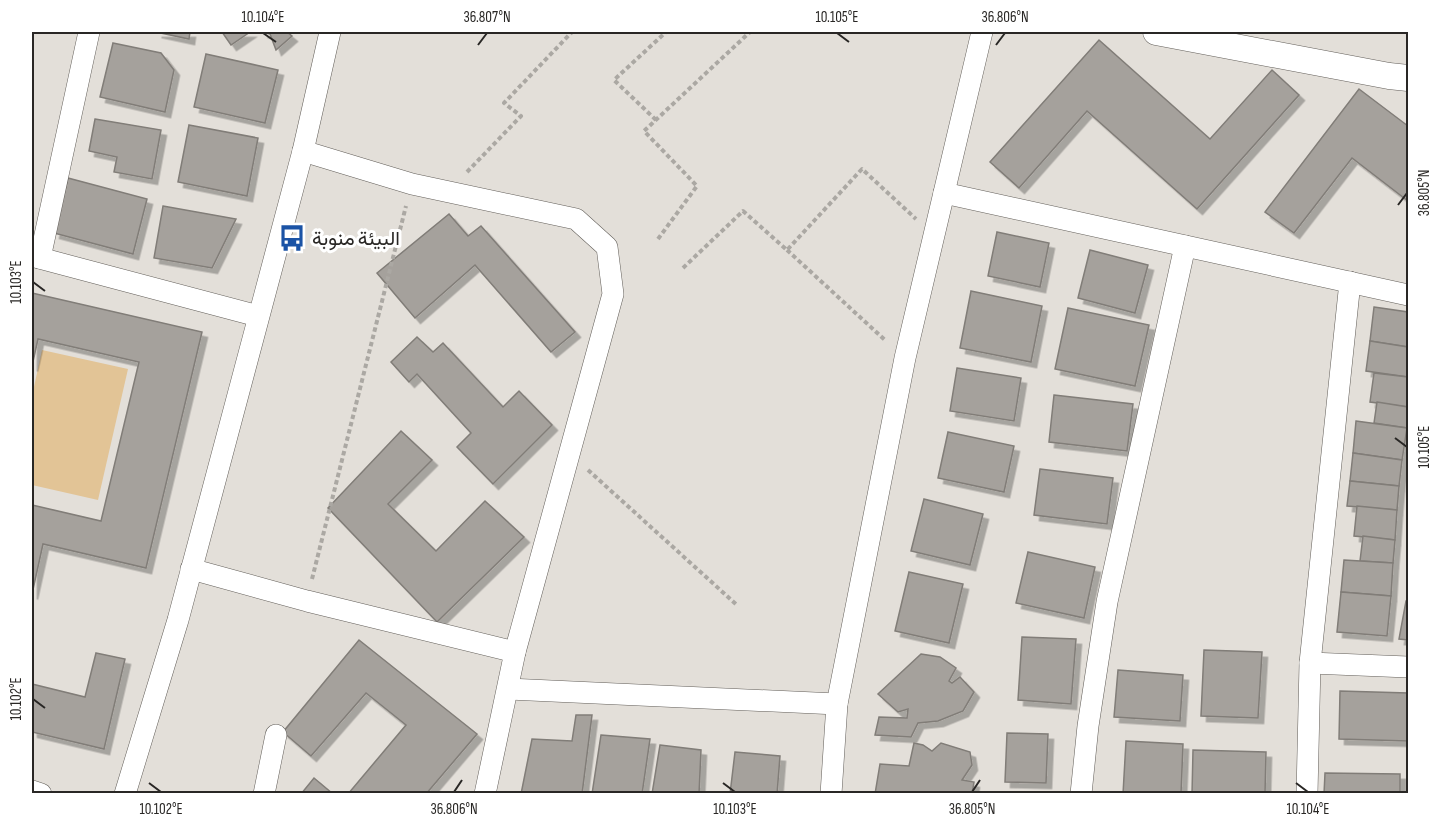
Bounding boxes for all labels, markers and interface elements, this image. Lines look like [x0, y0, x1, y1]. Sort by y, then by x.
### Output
text: 10.104°E [242, 8, 284, 27]
text: 36.807°N [463, 8, 511, 27]
text: 10.105°E [815, 8, 859, 27]
text: 36.806°N [981, 8, 1029, 27]
text: 36.805°N [1415, 170, 1434, 216]
bus stop icon: البيئة منوبة [277, 223, 307, 253]
place label: البيئة منوبة [312, 227, 400, 251]
text: 10.103°E [7, 260, 26, 304]
text: 10.105°E [1415, 425, 1434, 469]
text: 10.102°E [7, 677, 26, 721]
text: 10.102°E [139, 800, 183, 819]
text: 36.806°N [430, 800, 478, 819]
text: 10.103°E [713, 800, 757, 819]
text: 36.805°N [949, 800, 995, 819]
text: 10.104°E [1287, 800, 1329, 819]

